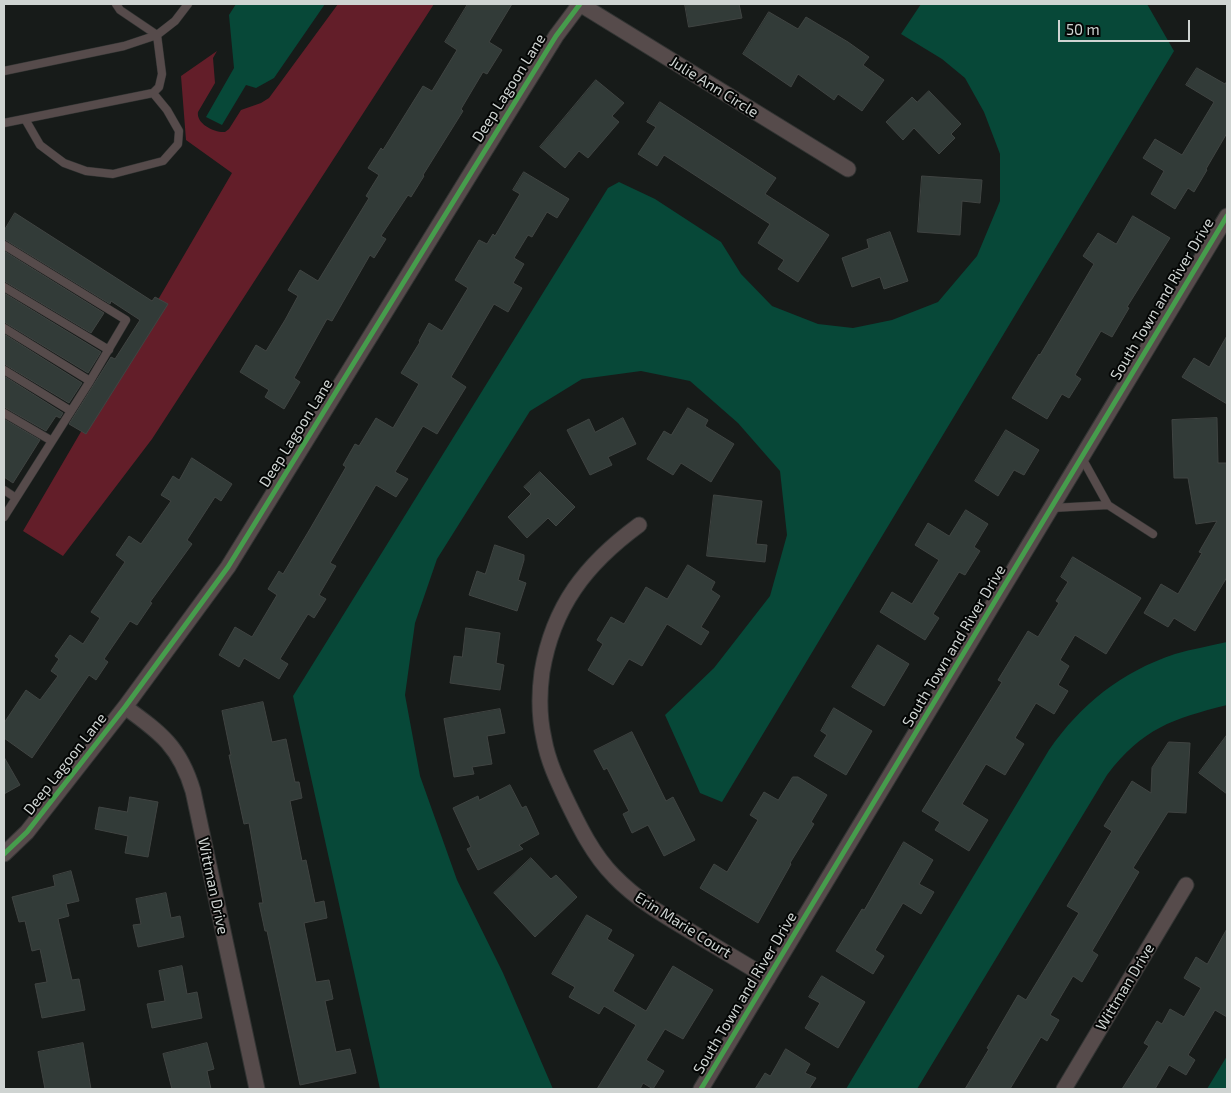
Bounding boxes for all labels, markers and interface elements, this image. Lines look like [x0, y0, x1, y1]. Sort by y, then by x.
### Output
scale bar [1061, 10, 1194, 42]
text: 50 m [1066, 20, 1100, 38]
street label: Deep Lagoon Lane [468, 31, 550, 145]
street label: Julie Ann Circle [666, 53, 762, 121]
street label: South Town and River Drive [1106, 215, 1218, 383]
street label: Deep Lagoon Lane [255, 376, 337, 490]
street label: South Town and River Drive [898, 562, 1010, 730]
street label: Deep Lagoon Lane [20, 710, 110, 818]
street label: Wittman Drive [194, 836, 232, 936]
street label: Erin Marie Court [632, 888, 734, 962]
street label: South Town and River Drive [689, 909, 801, 1077]
street label: Wittman Drive [1092, 940, 1158, 1034]

